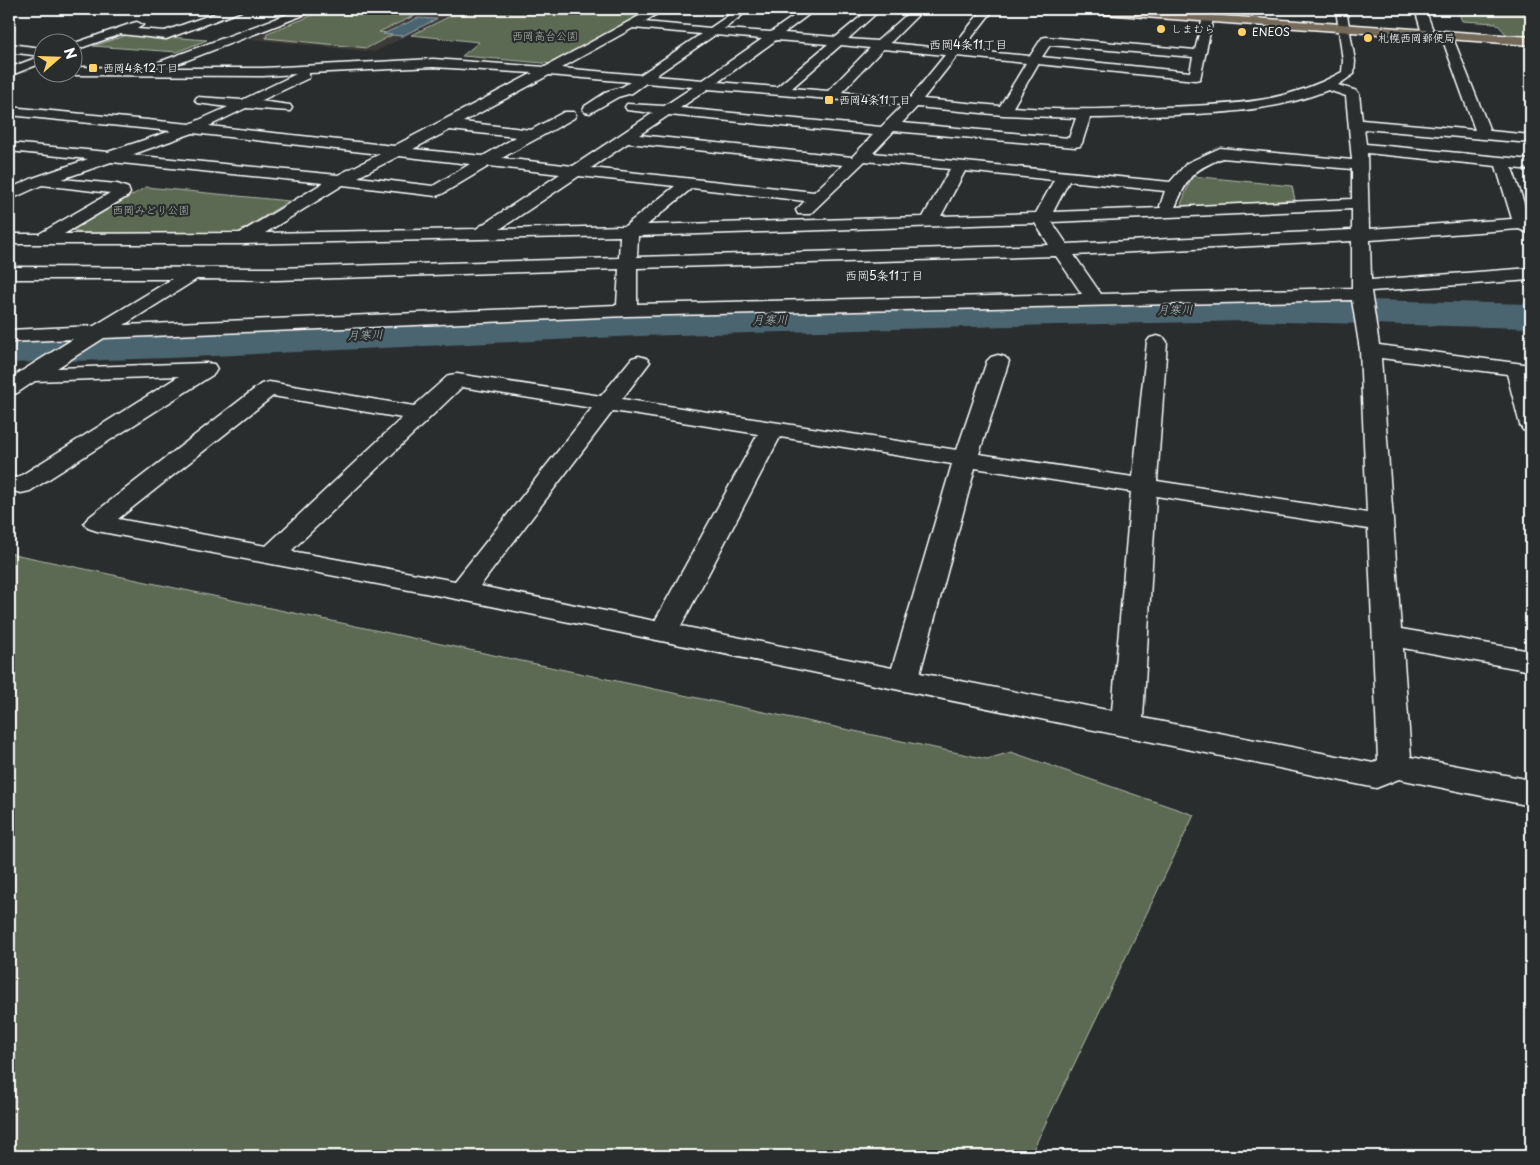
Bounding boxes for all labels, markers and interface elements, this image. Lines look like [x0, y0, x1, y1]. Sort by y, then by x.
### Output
place label: しまむら [1171, 20, 1215, 37]
marker: しまむら [1155, 23, 1167, 35]
place label: ENEOS [1252, 23, 1290, 40]
marker: ENEOS [1236, 26, 1248, 38]
park label: 西岡高台公園 [512, 27, 578, 44]
place label: 札幌西岡郵便局 [1378, 29, 1455, 46]
north arrow [32, 32, 82, 82]
marker: 札幌西岡郵便局 [1362, 32, 1374, 44]
district label: 西岡4条11丁目 [929, 35, 1007, 53]
text: N [59, 45, 82, 62]
place label: 西岡4条12丁目 [103, 59, 178, 76]
marker: 西岡4条12丁目 [87, 62, 99, 74]
place label: 西岡4条11丁目 [839, 91, 911, 108]
marker: 西岡4条11丁目 [823, 94, 835, 106]
park label: 西岡みどり公園 [113, 201, 190, 218]
district label: 西岡5条11丁目 [845, 266, 923, 284]
water label: 月寒川 [1157, 300, 1193, 318]
water label: 月寒川 [752, 310, 788, 328]
water label: 月寒川 [347, 324, 383, 344]

